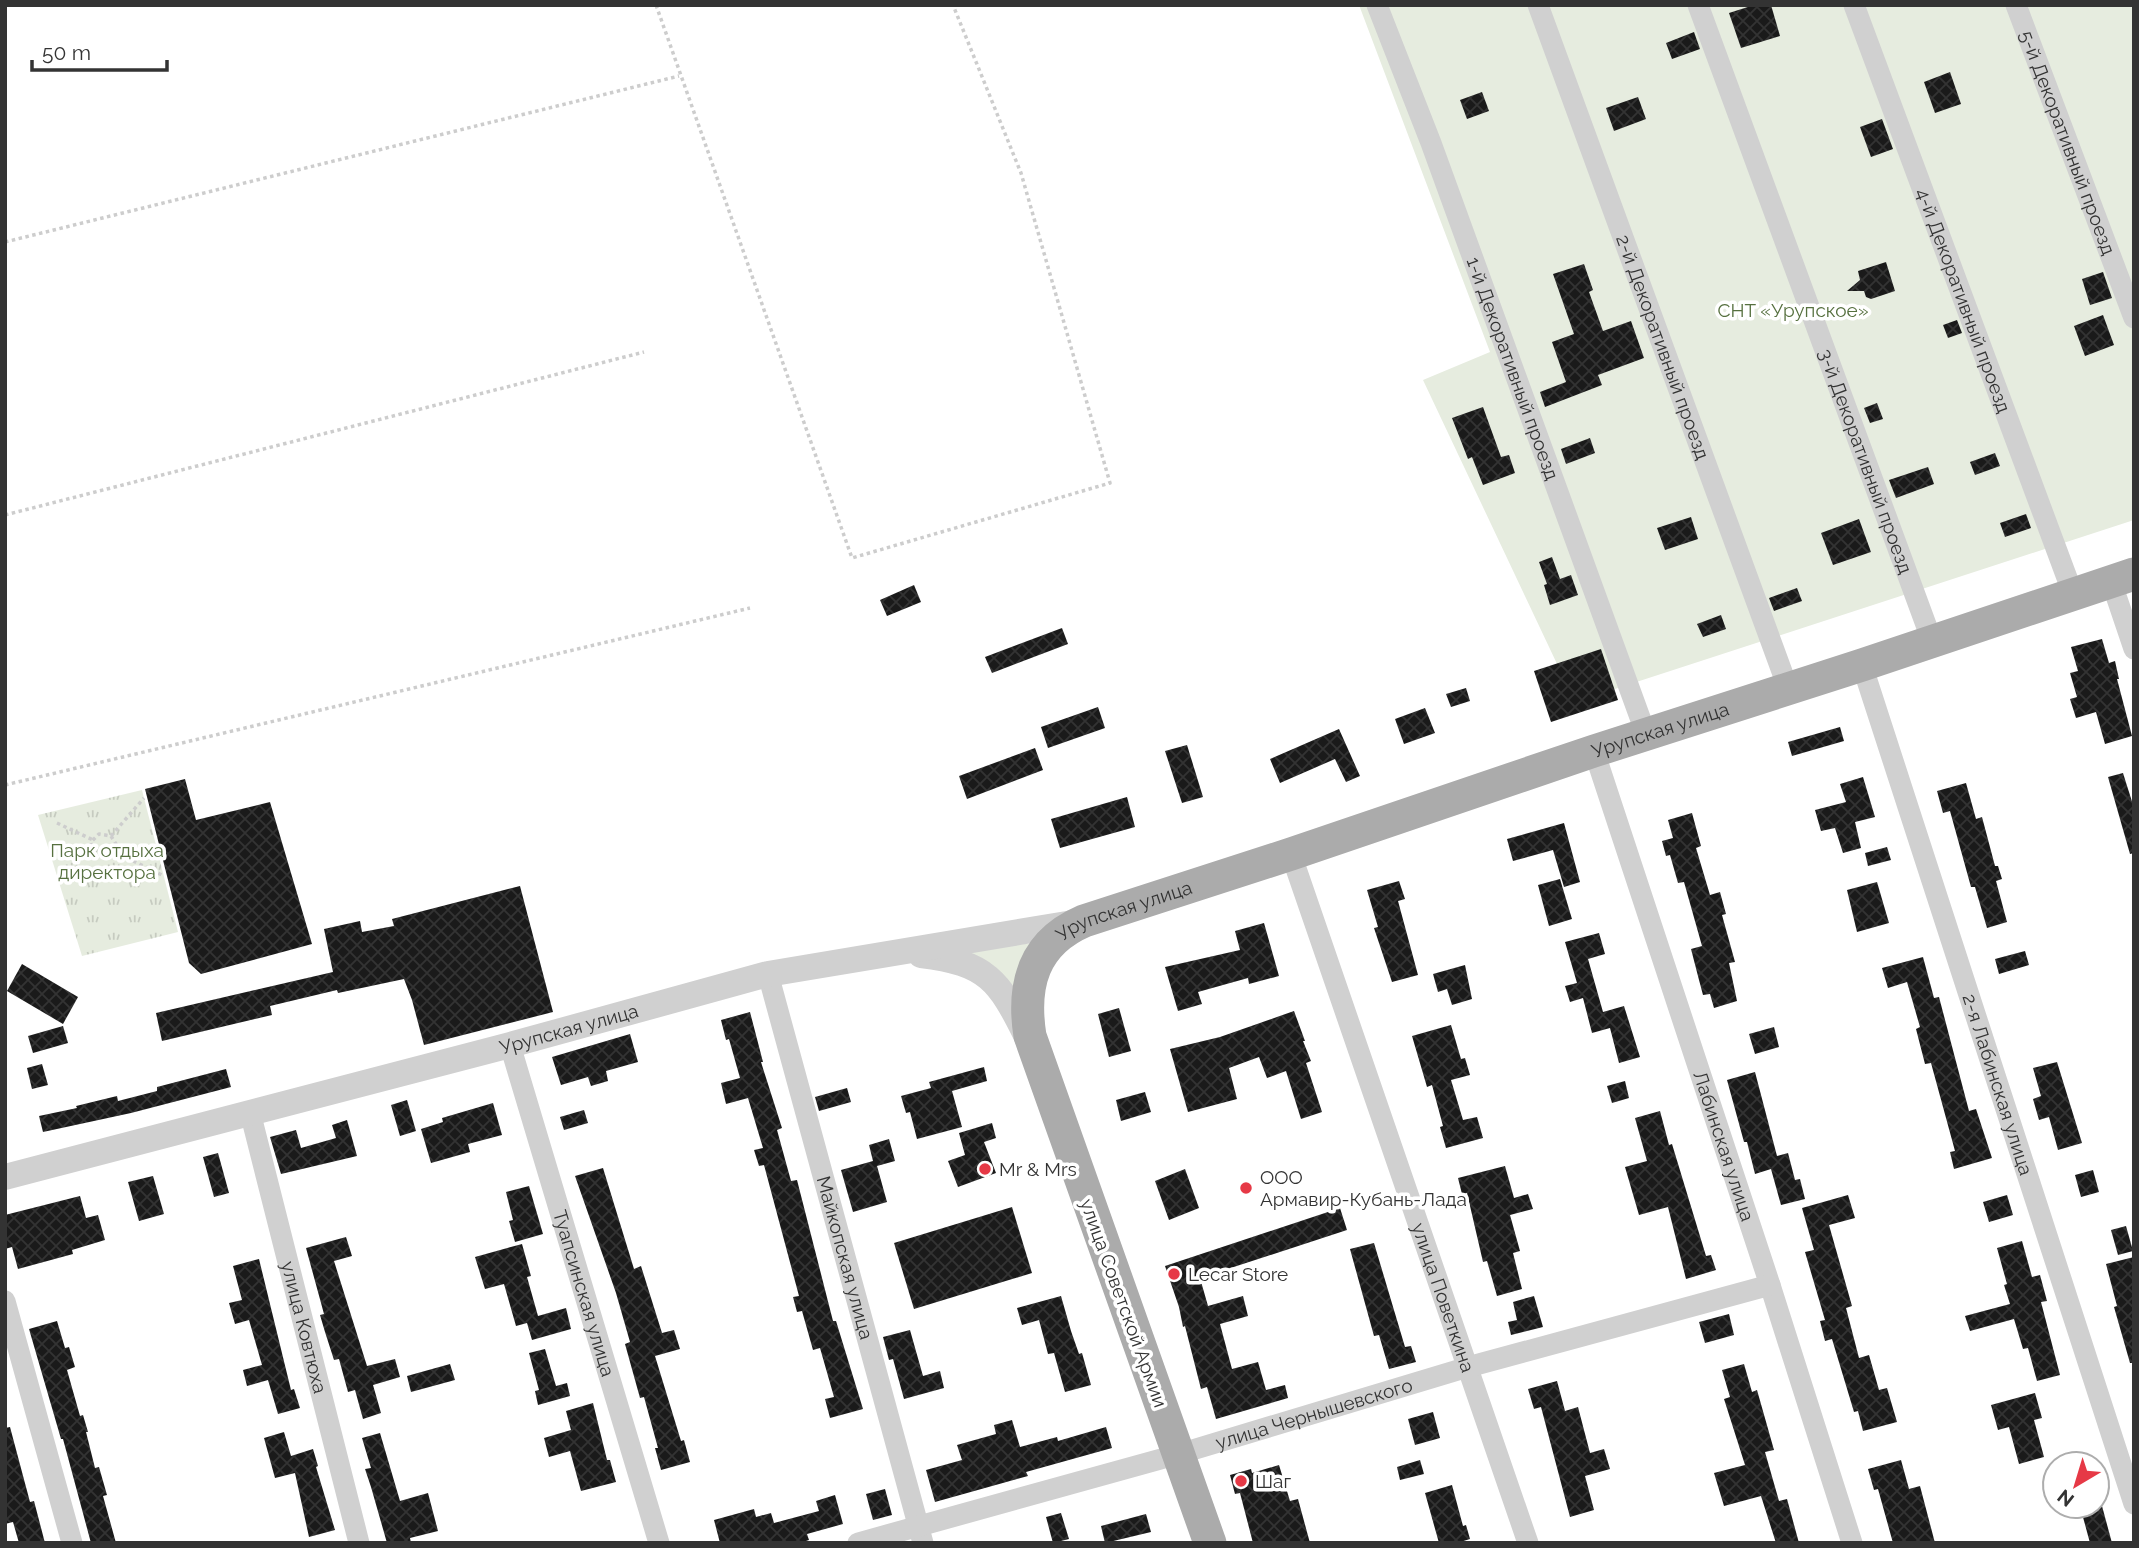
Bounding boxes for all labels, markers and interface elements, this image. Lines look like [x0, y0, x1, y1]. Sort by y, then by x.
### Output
street label: 5-й Декоративный проезд [2016, 27, 2120, 258]
scale bar [32, 28, 166, 72]
text: 50 m [42, 40, 91, 65]
street label: 4-й Декоративный проезд [1912, 185, 2016, 416]
street label: 2-й Декоративный проезд [1612, 232, 1714, 462]
street label: 1-й Декоративный проезд [1462, 254, 1564, 483]
park label: СНТ «Урупское» [1717, 299, 1869, 321]
street label: 3-й Декоративный проезд [1814, 346, 1917, 576]
street label: Урупская улица [1589, 697, 1732, 762]
park label: Парк отдыха директора [50, 839, 164, 883]
street label: Урупская улица [1051, 876, 1194, 945]
street label: 2-я Лабинская улица [1958, 991, 2038, 1178]
street label: Урупская улица [497, 999, 641, 1058]
street label: Лабинская улица [1689, 1068, 1759, 1224]
place label: Mr & Mrs [999, 1158, 1077, 1180]
marker: Mr & Mrs [977, 1161, 993, 1177]
place label: ООО Армавир-Кубань-Лада [1260, 1166, 1467, 1210]
street label: Майкопская улица [813, 1174, 878, 1342]
marker: ООО Армавир-Кубань-Лада [1238, 1180, 1254, 1196]
street label: улица Советской Армии [1076, 1196, 1172, 1410]
street label: Туапсинская улица [549, 1207, 620, 1379]
street label: улица Поветкина [1408, 1220, 1479, 1375]
street label: улица Ковтюха [277, 1259, 332, 1396]
place label: Lecar Store [1188, 1263, 1288, 1285]
marker: Lecar Store [1166, 1266, 1182, 1282]
street label: улица Чернышевского [1213, 1373, 1415, 1453]
north arrow [2041, 1450, 2111, 1520]
place label: Шаг [1255, 1470, 1291, 1492]
marker: Шаг [1233, 1473, 1249, 1489]
text: N [2053, 1485, 2078, 1512]

